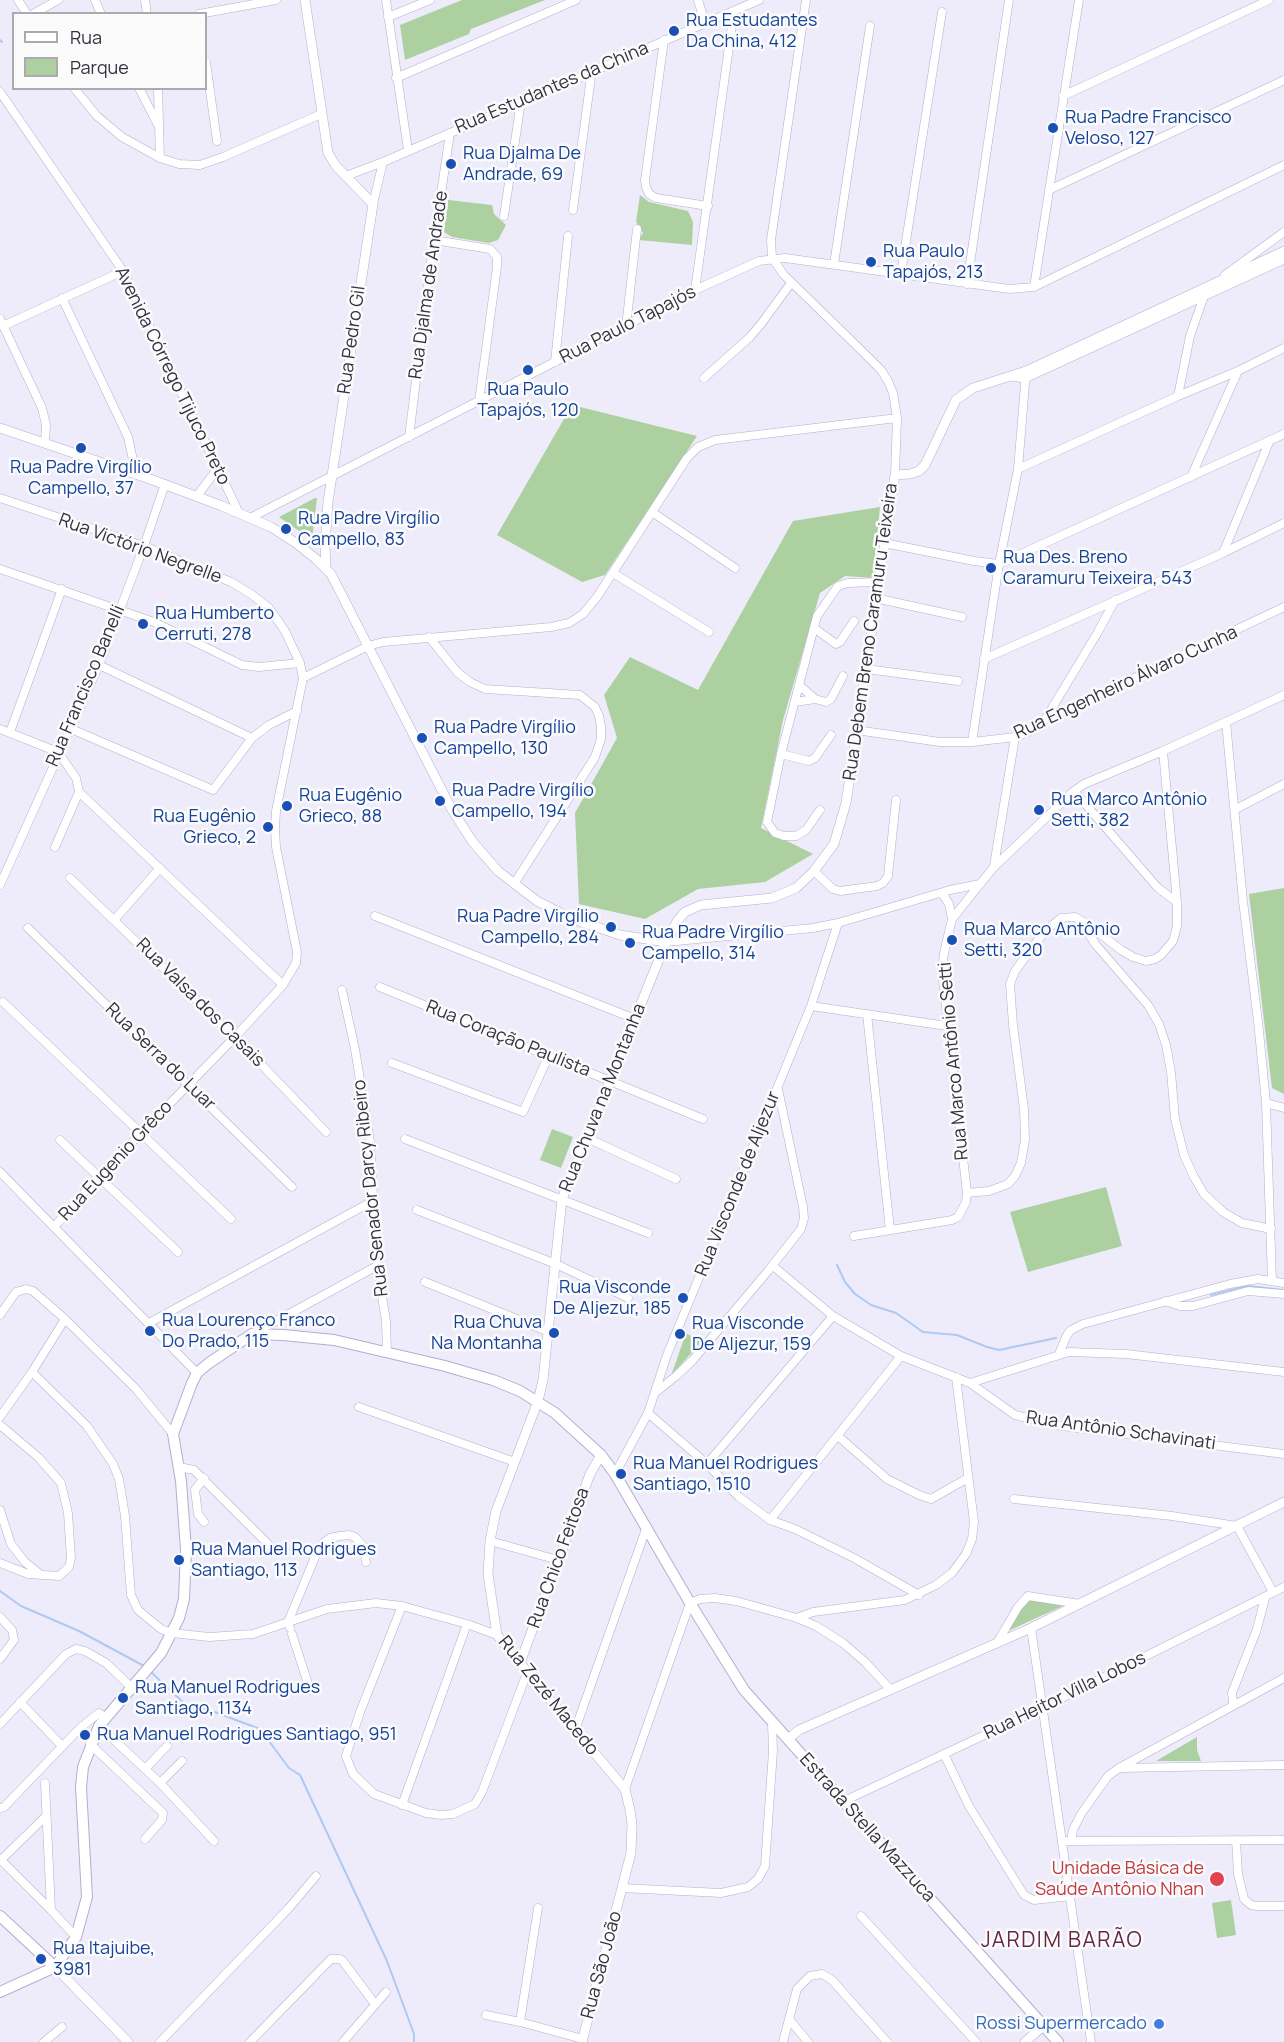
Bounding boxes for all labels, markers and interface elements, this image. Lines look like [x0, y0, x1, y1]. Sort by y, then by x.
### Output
place label: Rua Estudantes Da China, 412 [686, 10, 817, 52]
legend [12, 12, 207, 90]
marker: Rua Estudantes Da China, 412 [667, 24, 681, 38]
text: Rua [70, 25, 102, 49]
street label: Rua Estudantes da China [452, 37, 652, 139]
text: Parque [70, 55, 129, 79]
place label: Rua Padre Francisco Veloso, 127 [1065, 107, 1232, 150]
marker: Rua Padre Francisco Veloso, 127 [1046, 121, 1060, 135]
place label: Rua Djalma De Andrade, 69 [463, 143, 581, 186]
marker: Rua Djalma De Andrade, 69 [444, 157, 458, 171]
street label: Rua Djalma de Andrade [405, 189, 453, 381]
place label: Rua Paulo Tapajós, 213 [883, 241, 983, 284]
marker: Rua Paulo Tapajós, 213 [864, 255, 878, 269]
street label: Avenida Córrego Tijuco Preto [110, 263, 234, 489]
street label: Rua Paulo Tapajós [556, 281, 700, 369]
street label: Rua Pedro Gil [334, 284, 370, 396]
marker: Rua Paulo Tapajós, 120 [521, 363, 535, 377]
place label: Rua Paulo Tapajós, 120 [477, 379, 579, 422]
marker: Rua Padre Virgílio Campello, 37 [74, 441, 88, 455]
place label: Rua Padre Virgílio Campello, 37 [10, 457, 152, 500]
street label: Rua Debem Breno Caramuru Teixeira [839, 482, 903, 782]
place label: Rua Padre Virgílio Campello, 83 [298, 508, 440, 550]
street label: Rua Victório Negrelle [55, 509, 225, 589]
marker: Rua Padre Virgílio Campello, 83 [279, 522, 293, 536]
place label: Rua Des. Breno Caramuru Teixeira, 543 [1003, 547, 1192, 590]
marker: Rua Des. Breno Caramuru Teixeira, 543 [984, 561, 998, 575]
street label: Rua Francisco Banelli [42, 602, 130, 770]
place label: Rua Humberto Cerruti, 278 [155, 603, 274, 646]
marker: Rua Humberto Cerruti, 278 [136, 617, 150, 631]
street label: Rua Engenheiro Álvaro Cunha [1011, 622, 1241, 744]
place label: Rua Padre Virgílio Campello, 130 [434, 717, 576, 760]
marker: Rua Padre Virgílio Campello, 130 [415, 731, 429, 745]
place label: Rua Padre Virgílio Campello, 194 [452, 780, 594, 822]
place label: Rua Eugênio Grieco, 88 [299, 785, 402, 828]
place label: Rua Marco Antônio Setti, 382 [1051, 789, 1207, 832]
marker: Rua Padre Virgílio Campello, 194 [433, 794, 447, 808]
marker: Rua Eugênio Grieco, 88 [280, 799, 294, 813]
marker: Rua Marco Antônio Setti, 382 [1032, 803, 1046, 817]
place label: Rua Eugênio Grieco, 2 [153, 806, 256, 848]
marker: Rua Eugênio Grieco, 2 [261, 820, 275, 834]
place label: Rua Padre Virgílio Campello, 284 [457, 906, 599, 948]
place label: Rua Marco Antônio Setti, 320 [964, 919, 1120, 962]
marker: Rua Padre Virgílio Campello, 284 [604, 920, 618, 934]
place label: Rua Padre Virgílio Campello, 314 [642, 922, 784, 964]
marker: Rua Marco Antônio Setti, 320 [945, 933, 959, 947]
street label: Rua Valsa dos Casais [131, 934, 269, 1072]
marker: Rua Padre Virgílio Campello, 314 [623, 936, 637, 950]
street label: Rua Marco Antônio Setti [935, 961, 973, 1161]
street label: Rua Coração Paulista [423, 996, 593, 1082]
street label: Rua Serra do Luar [100, 999, 220, 1115]
street label: Rua Chuva na Montanha [555, 1001, 651, 1195]
street label: Rua Senador Darcy Ribeiro [349, 1078, 393, 1298]
street label: Rua Visconde de Aljezur [691, 1088, 785, 1280]
street label: Rua Eugenio Grêco [55, 1096, 177, 1226]
place label: Rua Visconde De Aljezur, 185 [553, 1277, 671, 1320]
marker: Rua Visconde De Aljezur, 185 [676, 1291, 690, 1305]
place label: Rua Lourenço Franco Do Prado, 115 [162, 1310, 335, 1352]
place label: Rua Chuva Na Montanha [431, 1312, 542, 1354]
place label: Rua Visconde De Aljezur, 159 [692, 1313, 811, 1356]
marker: Rua Lourenço Franco Do Prado, 115 [143, 1324, 157, 1338]
marker: Rua Chuva Na Montanha [547, 1326, 561, 1340]
marker: Rua Visconde De Aljezur, 159 [673, 1327, 687, 1341]
street label: Rua Antônio Schavinati [1025, 1407, 1217, 1455]
place label: Rua Manuel Rodrigues Santiago, 1510 [633, 1453, 818, 1496]
marker: Rua Manuel Rodrigues Santiago, 1510 [614, 1467, 628, 1481]
street label: Rua Chico Feitosa [524, 1485, 594, 1631]
place label: Rua Manuel Rodrigues Santiago, 113 [191, 1539, 376, 1582]
marker: Rua Manuel Rodrigues Santiago, 113 [172, 1553, 186, 1567]
street label: Rua Zezé Macedo [493, 1632, 603, 1760]
street label: Rua Heitor Villa Lobos [981, 1647, 1149, 1745]
place label: Rua Manuel Rodrigues Santiago, 1134 [135, 1677, 320, 1720]
marker: Rua Manuel Rodrigues Santiago, 1134 [116, 1691, 130, 1705]
place label: Rua Manuel Rodrigues Santiago, 951 [97, 1724, 397, 1746]
marker: Rua Manuel Rodrigues Santiago, 951 [78, 1728, 92, 1742]
street label: Estrada Stella Mazzuca [795, 1749, 939, 1907]
place label: Unidade Básica de Saúde Antônio Nhan [1035, 1858, 1204, 1900]
marker: Unidade Básica de Saúde Antônio Nhan [1208, 1870, 1226, 1888]
street label: Rua São João [577, 1909, 627, 2021]
district label: JARDIM BARÃO [981, 1928, 1143, 1954]
place label: Rua Itajuibe, 3981 [53, 1938, 155, 1980]
marker: Rua Itajuibe, 3981 [34, 1952, 48, 1966]
place label: Rossi Supermercado [976, 2013, 1147, 2035]
marker: Rossi Supermercado [1152, 2017, 1166, 2031]

